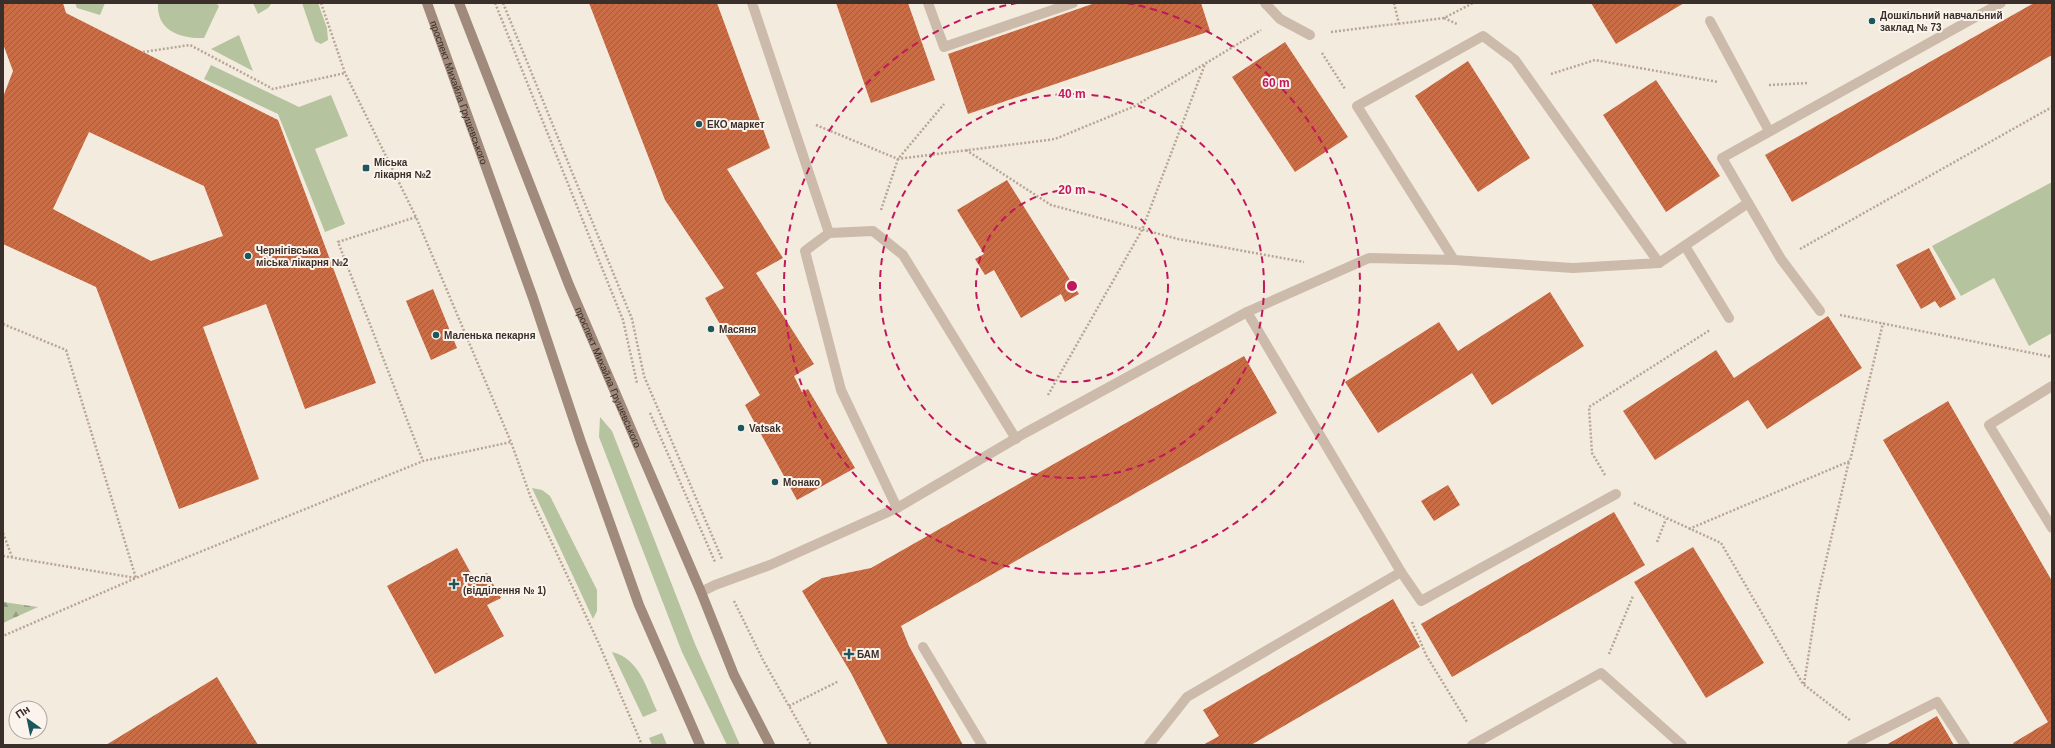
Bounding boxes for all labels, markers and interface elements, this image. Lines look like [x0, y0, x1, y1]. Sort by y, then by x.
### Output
place label: Дошкільний навчальний заклад № 73 [1880, 10, 2003, 33]
marker: Дошкільний навчальний заклад № 73 [1867, 16, 1877, 26]
street label: проспект Михайла Грушевського [428, 19, 490, 166]
text: 60 m [1262, 76, 1290, 90]
text: 40 m [1058, 87, 1086, 101]
marker: ЕКО маркет [694, 119, 704, 129]
place label: ЕКО маркет [707, 119, 765, 130]
place label: Міська лікарня №2 [374, 157, 432, 180]
marker: Міська лікарня №2 [361, 163, 371, 173]
text: 20 m [1058, 183, 1086, 197]
place label: Чернігівська міська лікарня №2 [256, 245, 349, 268]
marker: Чернігівська міська лікарня №2 [243, 251, 253, 261]
centre of rings [1065, 279, 1079, 293]
street label: проспект Михайла Грушевського [574, 305, 644, 450]
marker: Масяня [706, 324, 716, 334]
place label: Масяня [719, 324, 756, 335]
marker: Маленька пекарня [431, 330, 441, 340]
place label: Маленька пекарня [444, 330, 536, 341]
marker: Vatsak [736, 423, 746, 433]
place label: Vatsak [749, 423, 781, 434]
marker: Монако [770, 477, 780, 487]
place label: Монако [783, 477, 820, 488]
place label: Тесла (відділення № 1) [463, 573, 546, 596]
marker: Тесла (відділення № 1) [448, 578, 460, 590]
marker: БАМ [844, 649, 854, 659]
place label: БАМ [857, 649, 879, 660]
north arrow [8, 700, 48, 740]
text: Пн [13, 703, 32, 721]

